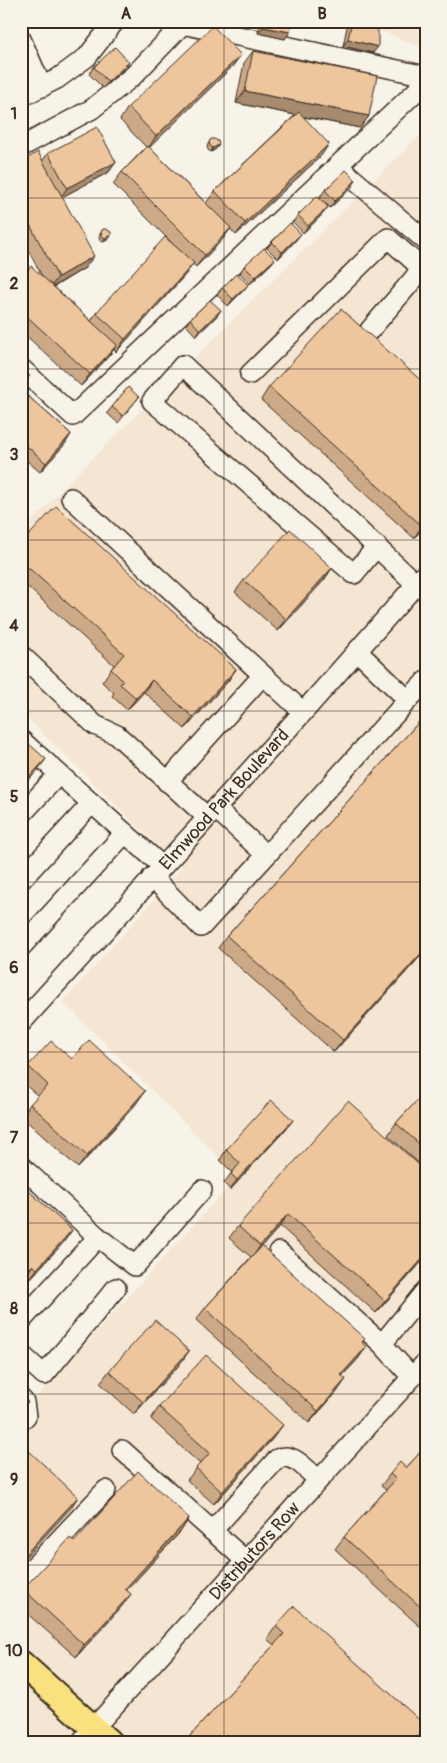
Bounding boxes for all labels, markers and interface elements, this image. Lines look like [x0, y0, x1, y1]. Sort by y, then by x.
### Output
text: A [121, 4, 132, 24]
text: B [317, 4, 327, 24]
text: 1 [11, 104, 17, 124]
text: 2 [10, 274, 19, 294]
text: 3 [10, 445, 19, 465]
text: 4 [9, 616, 19, 636]
street label: Elmwood Park Boulevard [154, 724, 294, 875]
text: 5 [10, 787, 19, 807]
text: 6 [9, 958, 19, 978]
text: 7 [10, 1128, 19, 1148]
text: 8 [10, 1299, 18, 1319]
text: 9 [10, 1470, 18, 1490]
street label: Distributors Row [204, 1497, 305, 1605]
text: 10 [5, 1641, 23, 1661]

